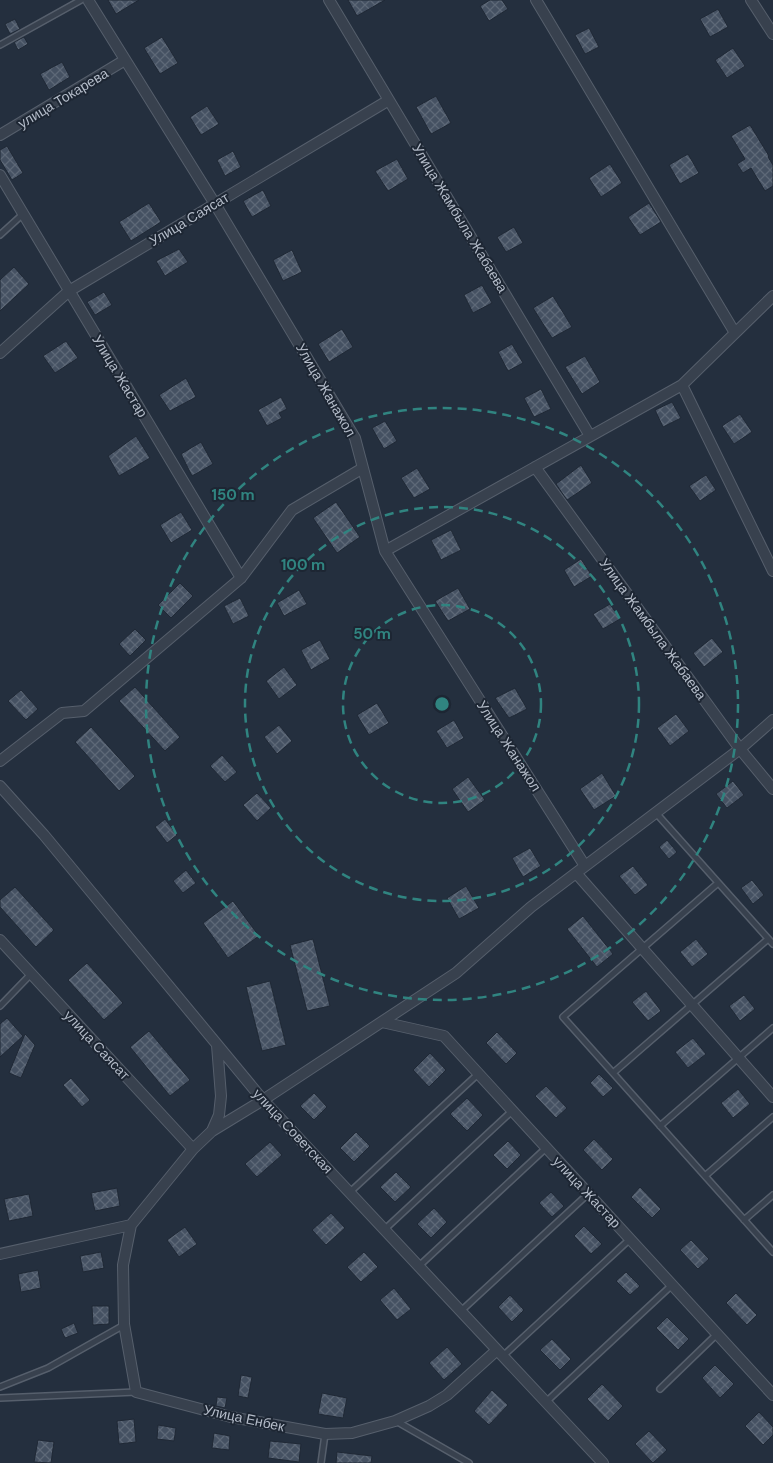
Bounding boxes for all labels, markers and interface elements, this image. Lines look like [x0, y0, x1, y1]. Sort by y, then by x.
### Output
street label: улица Токарева [15, 64, 112, 132]
street label: Улица Жамбыла Жабаева [408, 140, 512, 296]
street label: Улица Саясат [146, 188, 233, 250]
street label: Улица Жастар [88, 331, 152, 421]
street label: Улица Жанажол [292, 340, 360, 440]
text: 150 m [212, 485, 255, 505]
text: 100 m [281, 555, 325, 575]
street label: Улица Жамбыла Жабаева [596, 555, 711, 704]
text: 50 m [353, 624, 391, 644]
centre of rings [433, 695, 451, 713]
street label: Улица Жанажол [473, 697, 545, 795]
street label: улица Саясат [60, 1006, 134, 1084]
street label: улица Советская [249, 1085, 337, 1177]
street label: улица Жастар [549, 1152, 625, 1232]
street label: Улица Енбек [202, 1401, 287, 1436]

